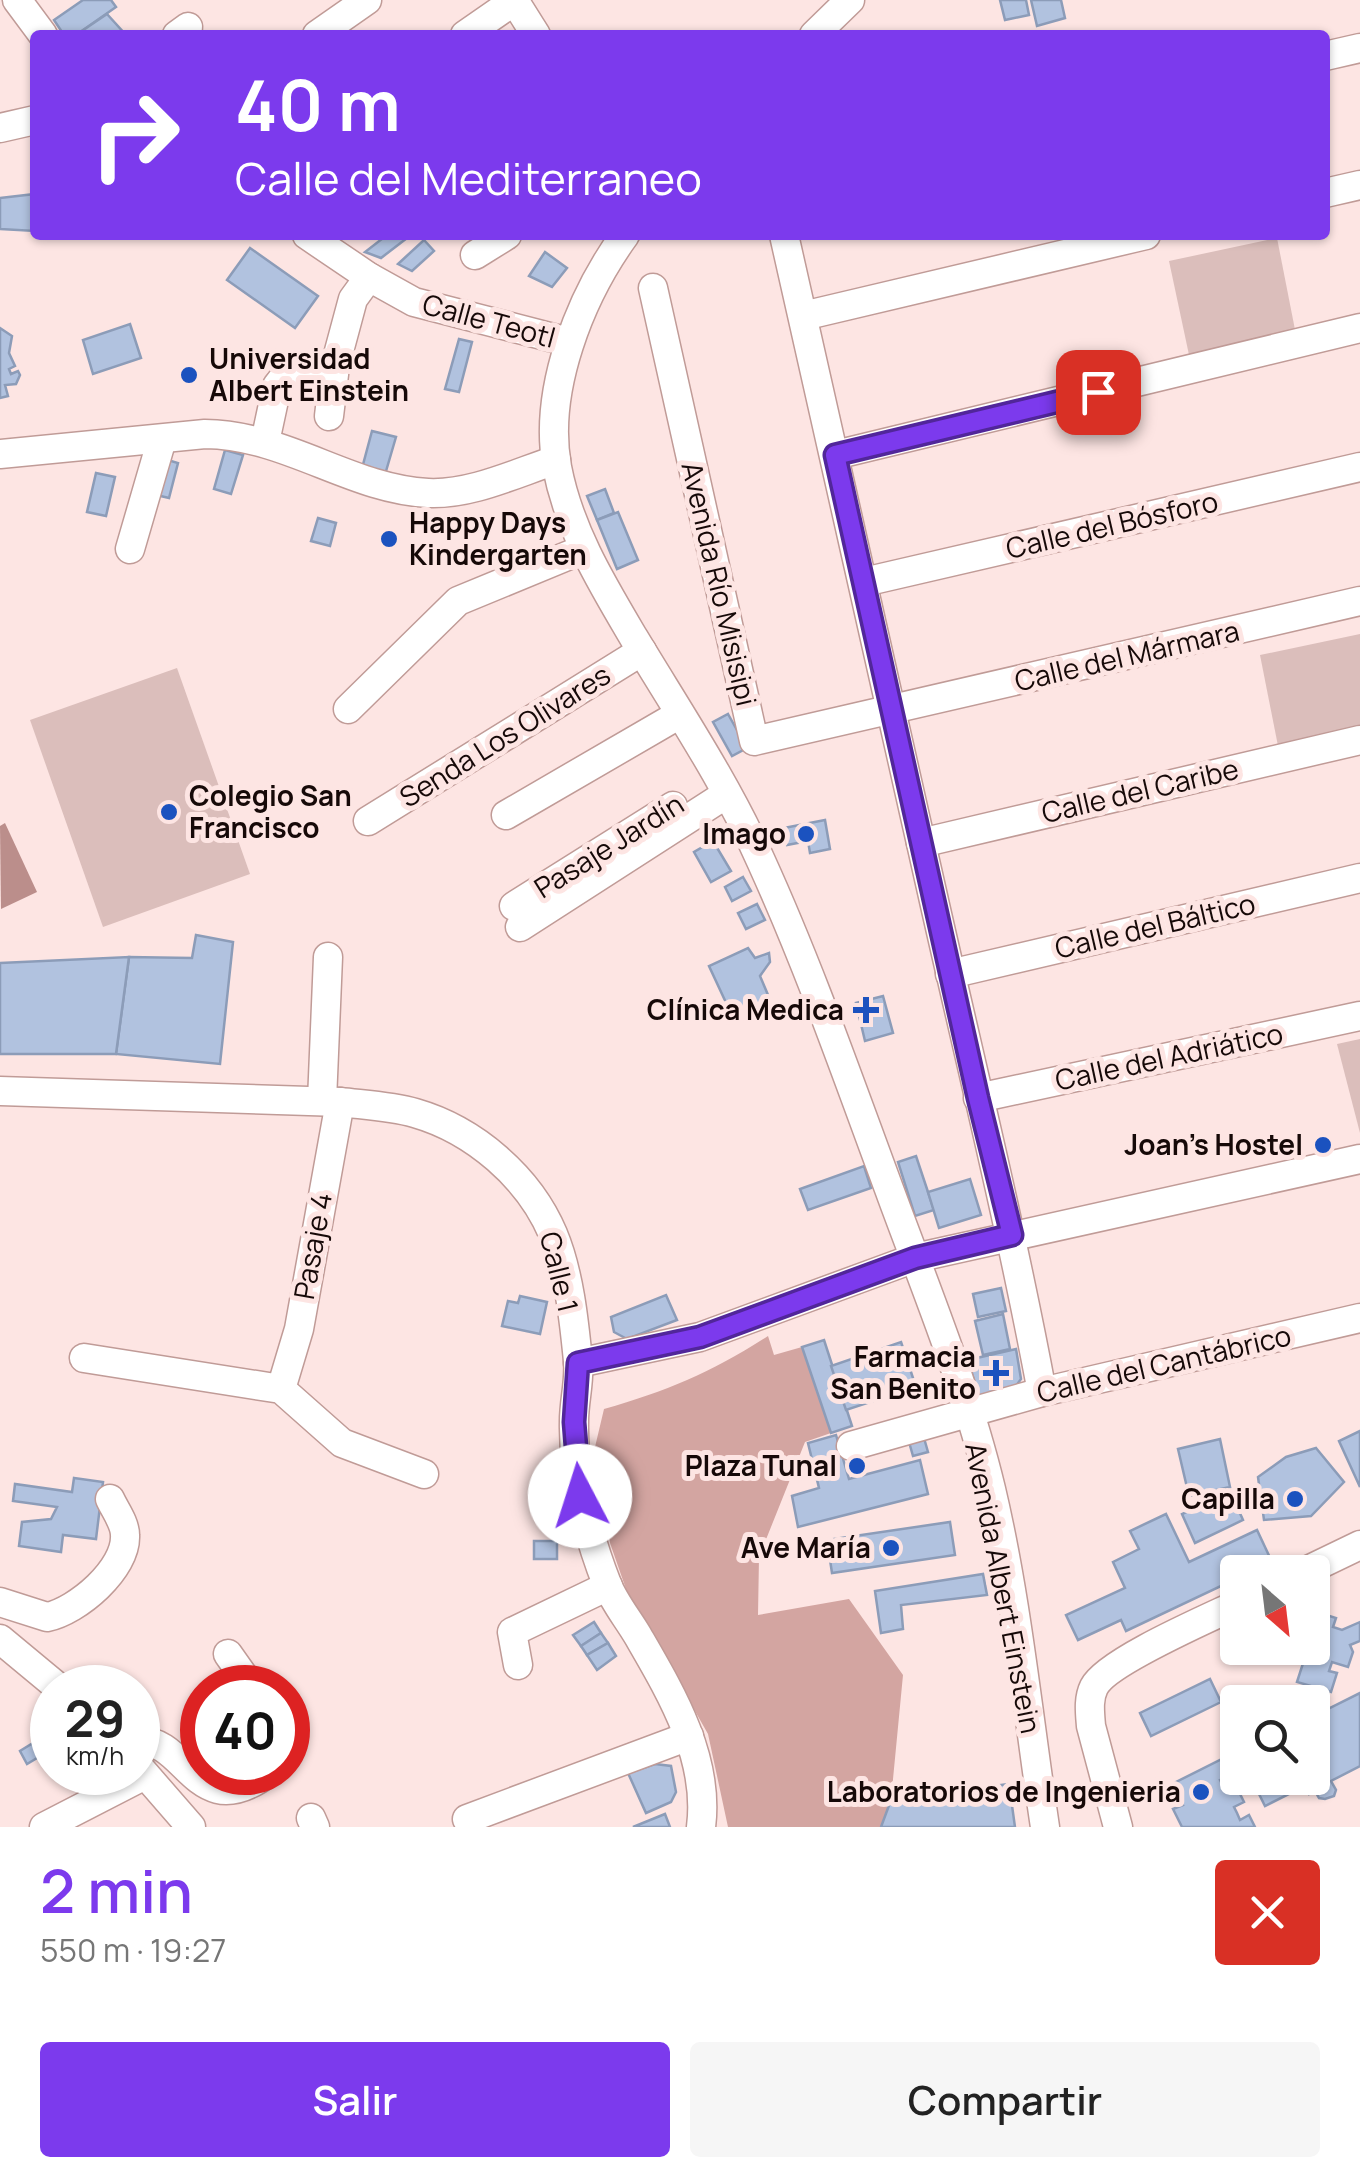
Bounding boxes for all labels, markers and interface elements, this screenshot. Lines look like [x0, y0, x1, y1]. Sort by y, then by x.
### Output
text: 40 m [235, 56, 401, 152]
icon: right [70, 70, 200, 200]
text: Calle del Mediterraneo [235, 147, 702, 209]
street label: Calle Teotl [419, 284, 560, 356]
place label: Universidad Albert Einstein [209, 339, 409, 409]
pin [1056, 350, 1141, 435]
marker: Universidad Albert Einstein [178, 364, 200, 386]
icon: arrive [1071, 365, 1126, 420]
street label: Avenida Río Misisipi [673, 458, 767, 709]
street label: Calle del Bósforo [1002, 481, 1221, 567]
place label: Happy Days Kindergarten [409, 503, 587, 573]
marker: Happy Days Kindergarten [378, 528, 400, 550]
street label: Calle del Mármara [1011, 611, 1243, 699]
street label: Senda Los Olivares [392, 655, 617, 815]
street label: Calle del Caribe [1038, 749, 1242, 831]
place label: Colegio San Francisco [189, 776, 352, 846]
street label: Pasaje Jardín [527, 784, 690, 906]
marker: Colegio San Francisco [158, 801, 180, 823]
place label: Imago [702, 814, 786, 852]
marker: Imago [795, 823, 817, 845]
street label: Calle del Báltico [1051, 884, 1259, 967]
place label: Clínica Medica [647, 990, 844, 1028]
marker: Clínica Medica [853, 997, 879, 1023]
street label: Calle del Adriático [1052, 1013, 1286, 1099]
place label: Joan's Hostel [1124, 1125, 1303, 1163]
marker: Joan's Hostel [1312, 1134, 1334, 1156]
street label: Pasaje 4 [284, 1190, 340, 1302]
street label: Calle 1 [532, 1228, 588, 1316]
street label: Calle del Cantábrico [1033, 1315, 1295, 1411]
place label: Farmacia San Benito [830, 1337, 976, 1407]
marker: Farmacia San Benito [985, 1362, 1007, 1384]
street label: Avenida Albert Einstein [957, 1439, 1051, 1736]
position arrow [528, 1444, 632, 1548]
place label: Plaza Tunal [685, 1446, 837, 1484]
marker: Plaza Tunal [846, 1455, 868, 1477]
place label: Capilla [1181, 1479, 1275, 1517]
marker: Capilla [1284, 1488, 1306, 1510]
place label: Ave María [741, 1528, 871, 1566]
marker: Ave María [880, 1537, 902, 1559]
north arrow [1220, 1555, 1330, 1665]
map controls [1220, 1555, 1330, 1795]
speed limit sign: 40 [180, 1665, 310, 1795]
text: 29 [65, 1684, 125, 1752]
button: search [1220, 1685, 1330, 1795]
text: km/h [66, 1738, 124, 1773]
place label: Laboratorios de Ingenieria [827, 1772, 1181, 1810]
marker: Laboratorios de Ingenieria [1190, 1781, 1212, 1803]
text: 2 min [40, 1849, 193, 1931]
button: close [1215, 1860, 1320, 1965]
text: 550 m · 19:27 [40, 1928, 226, 1972]
button: Salir [40, 2042, 670, 2157]
button: Compartir [690, 2042, 1320, 2157]

